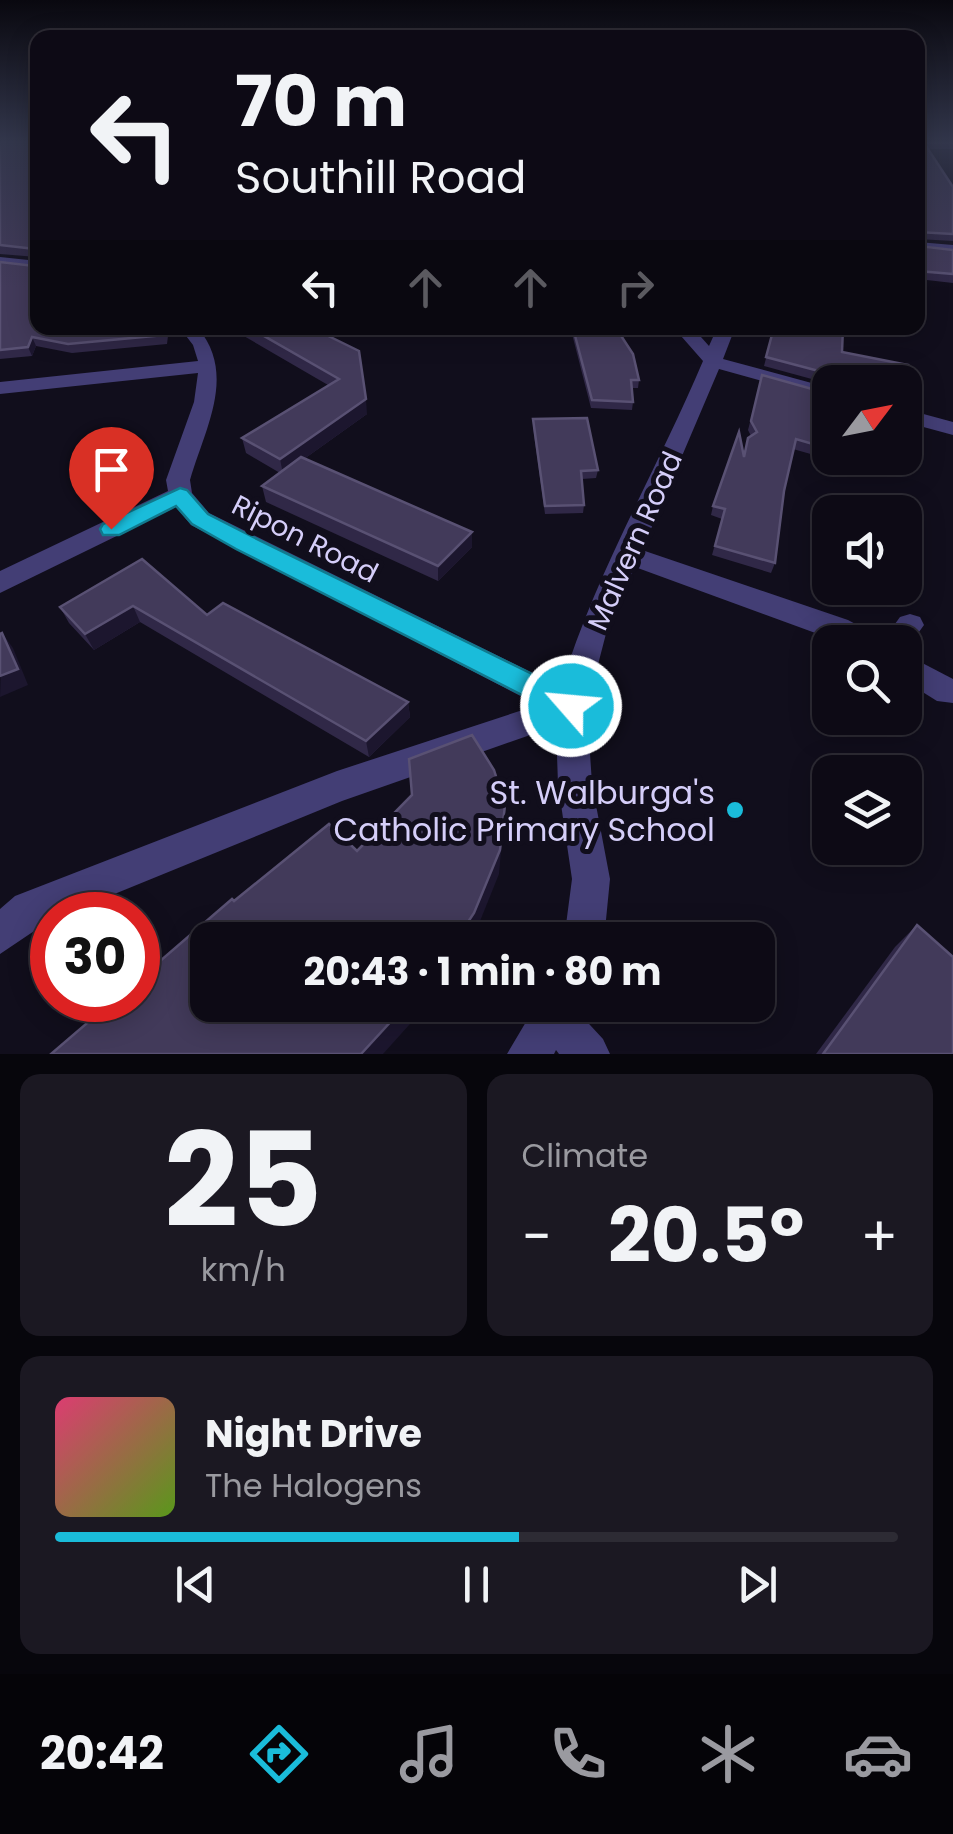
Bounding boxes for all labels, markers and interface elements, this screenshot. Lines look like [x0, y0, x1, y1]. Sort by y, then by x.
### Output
text: 70 m [235, 52, 407, 151]
icon: left [70, 70, 200, 200]
text: Southill Road [235, 146, 526, 209]
icon: left [293, 260, 348, 315]
icon: ahead [398, 260, 453, 315]
icon: ahead [503, 260, 558, 315]
icon: right [608, 260, 663, 315]
north arrow [812, 365, 922, 475]
map controls [812, 365, 922, 865]
pin [69, 427, 154, 530]
icon: arrive [84, 442, 139, 497]
street label: Malvern Road [578, 446, 692, 636]
street label: Ripon Road [225, 486, 385, 592]
button: sound [812, 495, 922, 605]
button: search [812, 625, 922, 735]
position arrow [519, 654, 623, 758]
button: layers [812, 755, 922, 865]
place label: St. Walburga's Catholic Primary School [333, 770, 715, 852]
marker: St. Walburga's Catholic Primary School [724, 799, 746, 821]
speed limit sign: 30 [30, 892, 160, 1022]
text: 20:43 · 1 min · 80 m [303, 945, 662, 998]
text: 25 [164, 1089, 323, 1272]
text: Climate [522, 1133, 648, 1178]
text: 20.5° [608, 1183, 804, 1288]
text: − [522, 1198, 552, 1275]
text: + [860, 1198, 898, 1275]
text: km/h [201, 1247, 286, 1292]
text: Night Drive [205, 1407, 422, 1460]
text: The Halogens [205, 1463, 422, 1508]
icon: previous [168, 1557, 223, 1612]
icon: pause [449, 1557, 504, 1612]
icon: next [730, 1557, 785, 1612]
icon: directions [244, 1719, 314, 1789]
icon: music [394, 1719, 464, 1789]
icon: phone [543, 1719, 613, 1789]
icon: climate [693, 1719, 763, 1789]
icon: car [843, 1719, 913, 1789]
text: 20:42 [40, 1722, 164, 1785]

